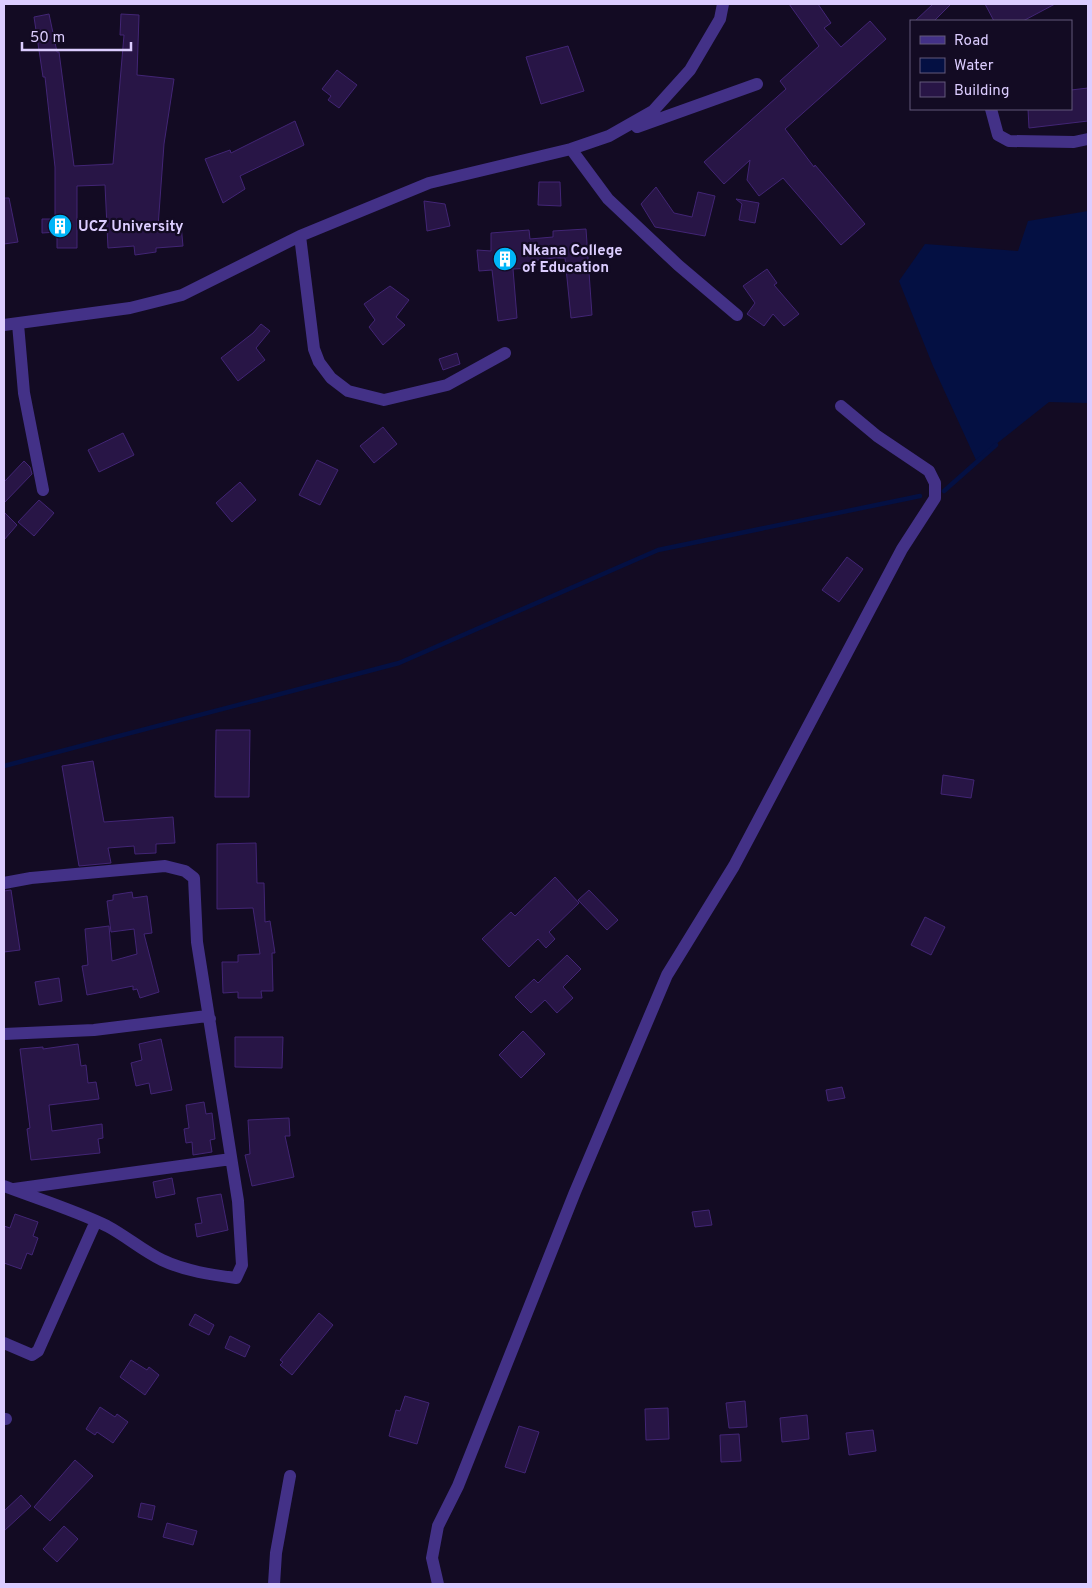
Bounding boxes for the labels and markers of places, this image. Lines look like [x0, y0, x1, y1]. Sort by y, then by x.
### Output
building icon: UCZ University [47, 213, 73, 239]
place label: UCZ University [78, 218, 184, 237]
place label: Nkana College of Education [522, 242, 623, 278]
building icon: Nkana College of Education [492, 246, 518, 272]

